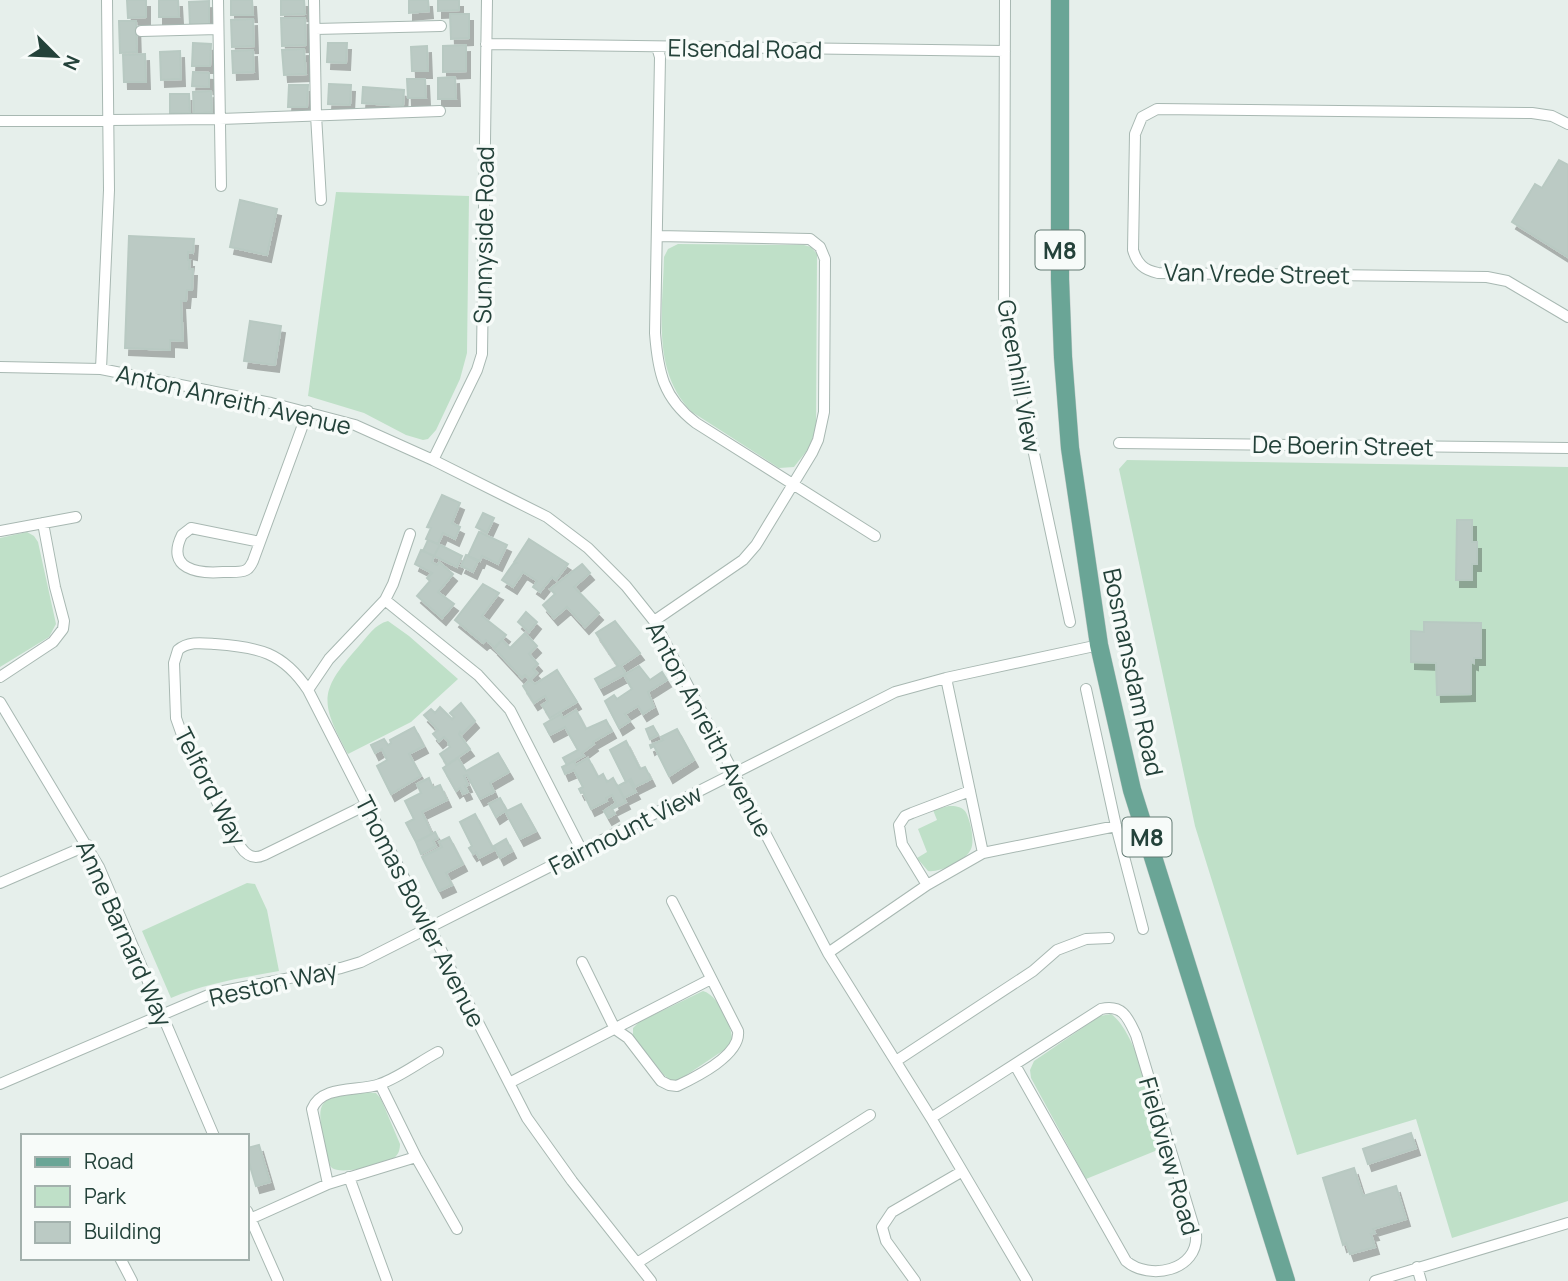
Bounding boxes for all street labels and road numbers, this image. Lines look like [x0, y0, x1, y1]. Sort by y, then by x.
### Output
street label: Elsendal Road [667, 30, 823, 66]
street label: Sunnyside Road [465, 146, 501, 324]
road number: M8 [1036, 230, 1084, 270]
street label: Van Vrede Street [1164, 255, 1350, 291]
street label: Greenhill View [990, 297, 1050, 455]
street label: Anton Anreith Avenue [113, 356, 355, 442]
street label: De Boerin Street [1252, 427, 1434, 463]
street label: Bosmansdam Road [1096, 565, 1172, 779]
street label: Anton Anreith Avenue [639, 615, 781, 843]
street label: Telford Way [167, 721, 255, 851]
street label: Fairmount View [543, 776, 707, 882]
street label: Thomas Bowler Avenue [348, 789, 494, 1033]
road number: M8 [1122, 818, 1172, 856]
street label: Anne Barnard Way [69, 835, 181, 1032]
street label: Reston Way [206, 952, 341, 1014]
street label: Fieldview Road [1132, 1073, 1208, 1239]

